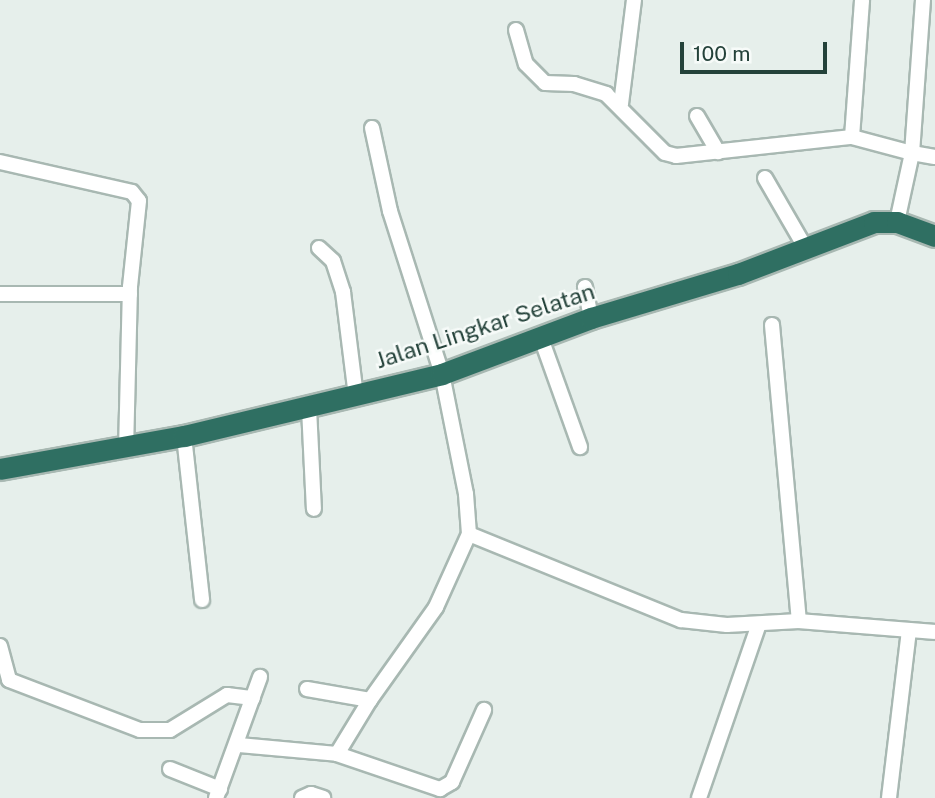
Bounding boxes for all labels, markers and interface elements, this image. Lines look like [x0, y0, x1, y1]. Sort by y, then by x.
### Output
scale bar [683, 28, 830, 72]
text: 100 m [693, 41, 750, 66]
street label: Jalan Lingkar Selatan [372, 277, 598, 375]

